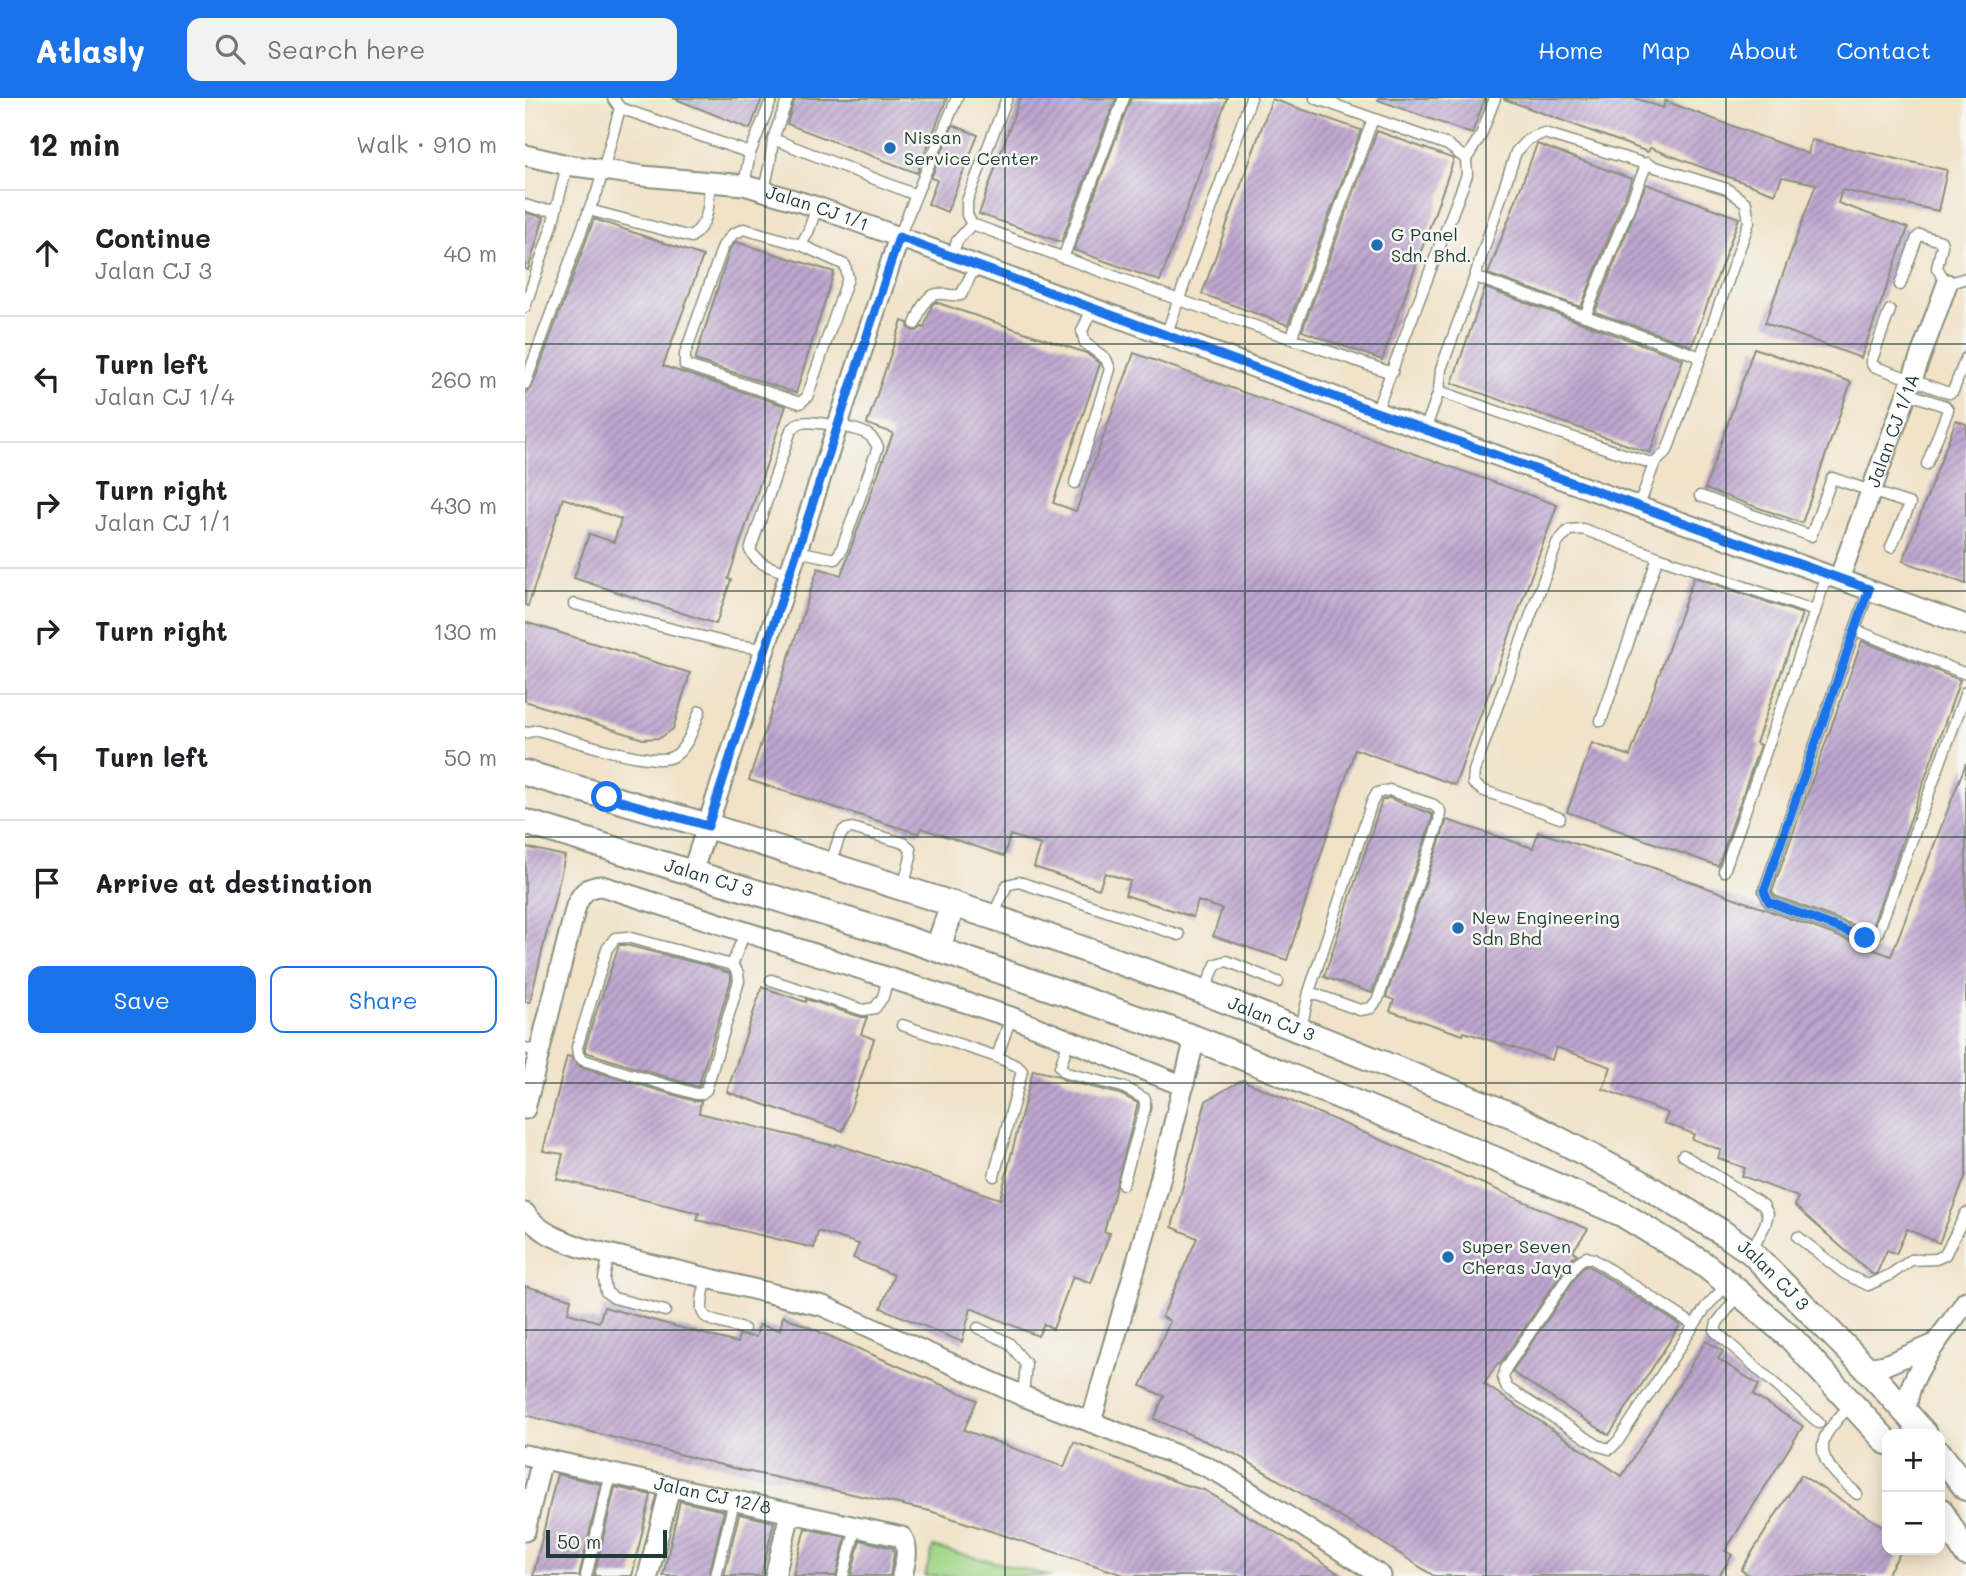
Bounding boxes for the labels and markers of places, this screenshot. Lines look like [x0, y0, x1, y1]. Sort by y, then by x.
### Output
place label: Nissan Service Center [904, 125, 1039, 170]
marker: Nissan Service Center [882, 140, 898, 156]
place label: G Panel Sdn. Bhd. [1391, 222, 1472, 267]
marker: G Panel Sdn. Bhd. [1369, 237, 1385, 253]
place label: New Engineering Sdn Bhd [1472, 905, 1620, 950]
marker: New Engineering Sdn Bhd [1450, 920, 1466, 936]
place label: Super Seven Cheras Jaya [1462, 1234, 1573, 1279]
marker: Super Seven Cheras Jaya [1440, 1249, 1456, 1265]

